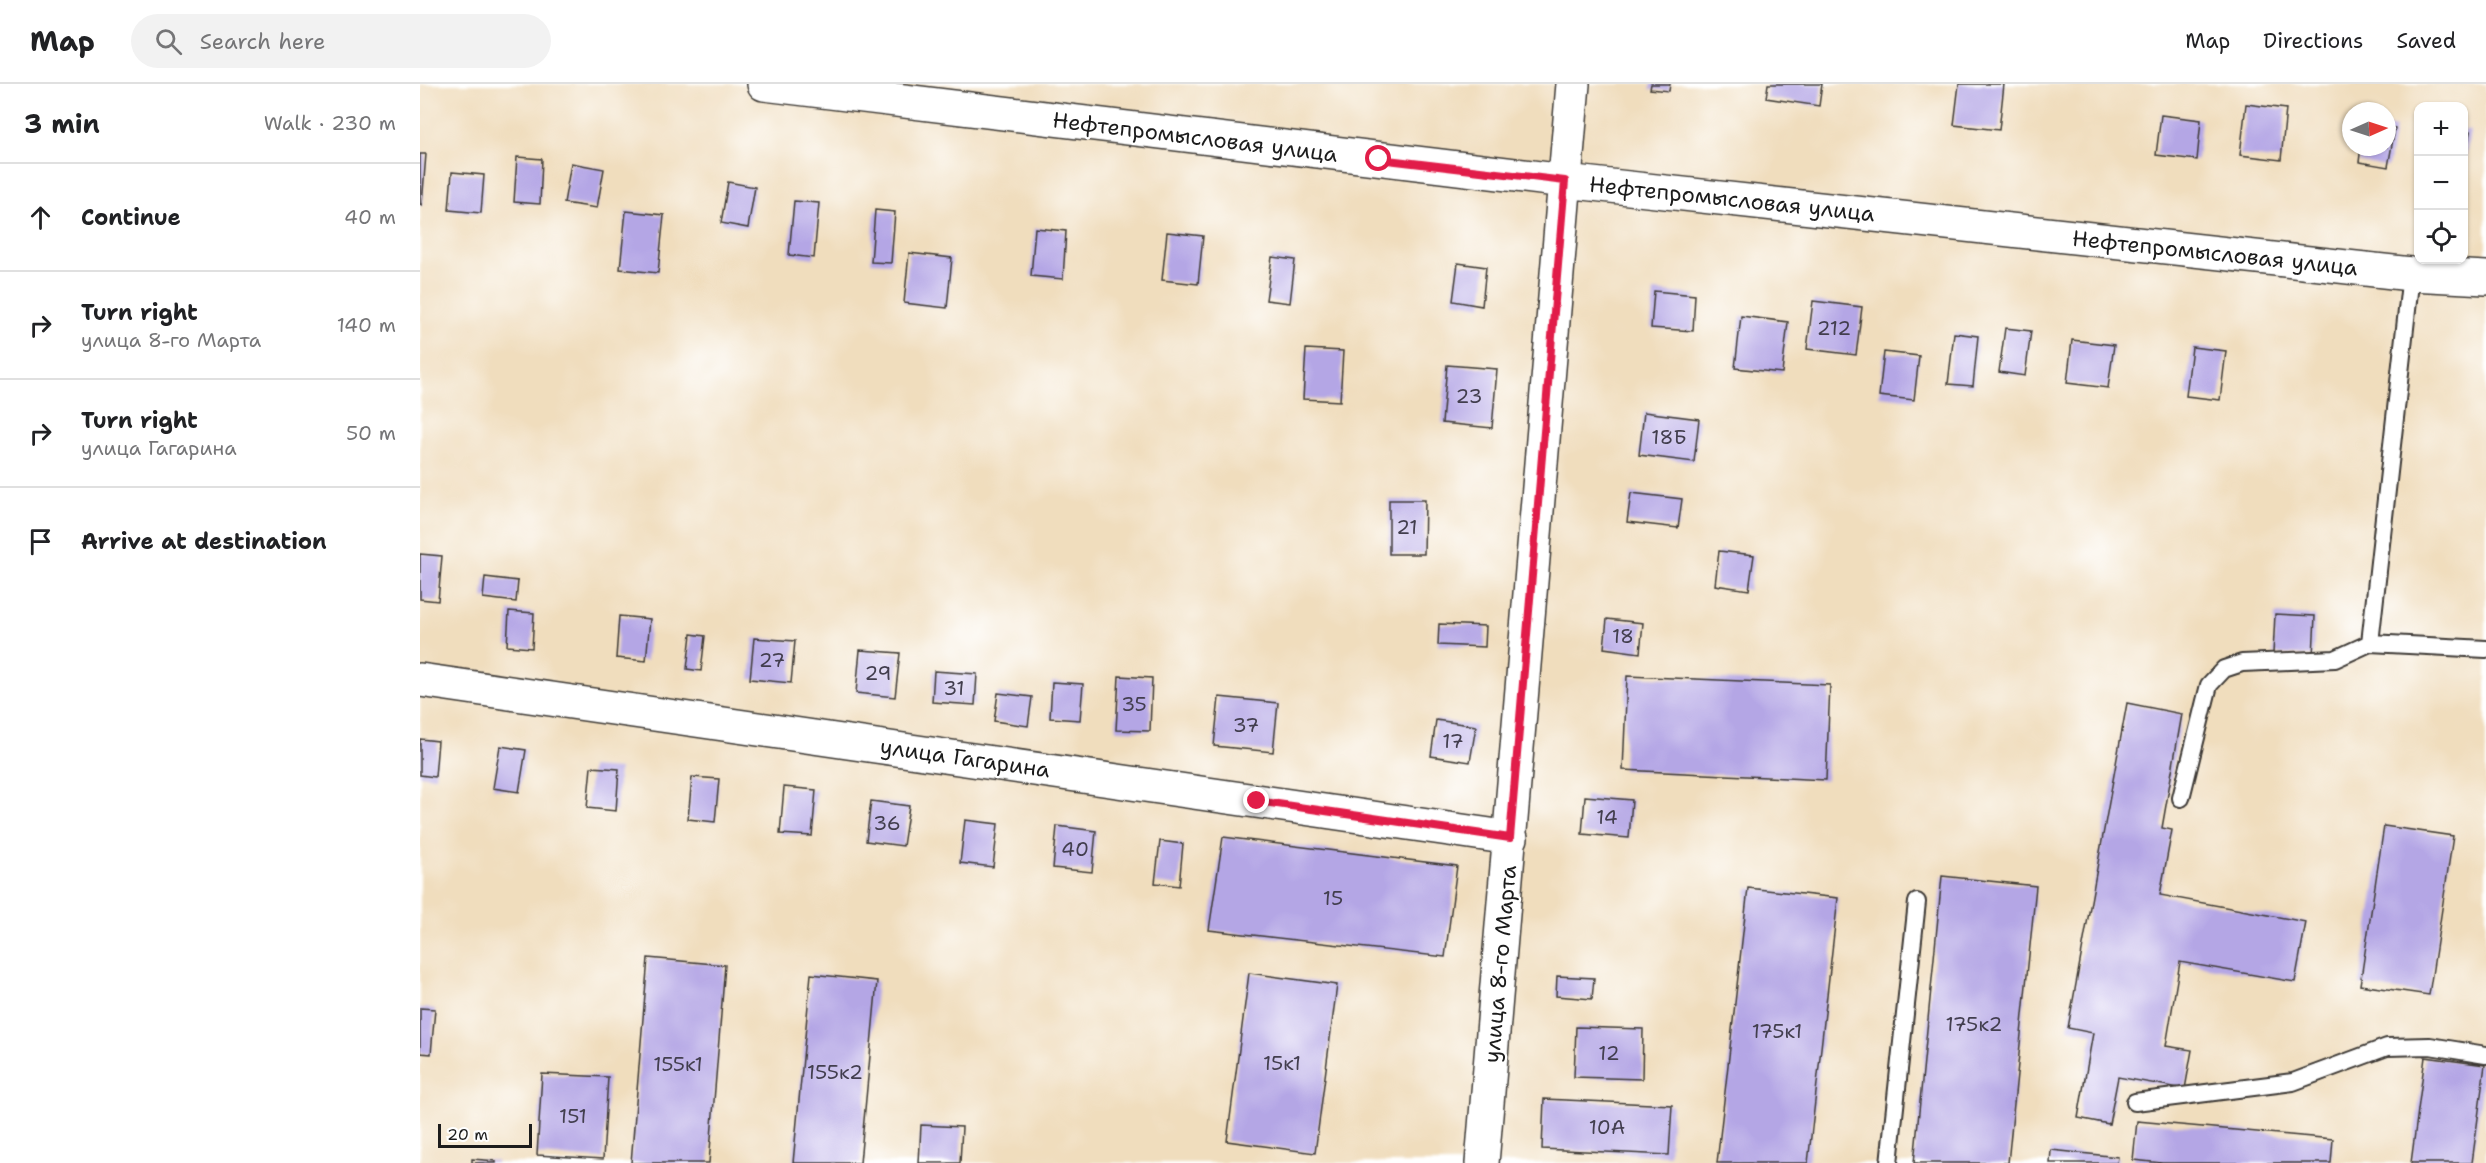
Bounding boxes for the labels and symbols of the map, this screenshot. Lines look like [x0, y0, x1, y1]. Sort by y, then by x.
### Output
north arrow [2342, 102, 2396, 156]
street label: Нефтепромысловая улица [1051, 105, 1339, 169]
route start [1365, 145, 1391, 171]
street label: Нефтепромысловая улица [1588, 170, 1877, 228]
street label: Нефтепромысловая улица [2071, 224, 2360, 282]
house number: 212 [1817, 315, 1851, 341]
house number: 23 [1456, 383, 1482, 409]
house number: 18Б [1651, 424, 1687, 450]
house number: 21 [1396, 514, 1418, 540]
house number: 18 [1612, 623, 1634, 649]
house number: 27 [759, 647, 785, 673]
house number: 29 [865, 660, 891, 686]
house number: 31 [943, 675, 965, 701]
house number: 35 [1121, 691, 1147, 717]
house number: 37 [1233, 712, 1259, 738]
house number: 17 [1442, 728, 1464, 754]
street label: улица Гагарина [878, 732, 1052, 784]
route end [1243, 787, 1269, 813]
house number: 14 [1596, 804, 1618, 830]
house number: 36 [873, 810, 901, 836]
house number: 40 [1061, 836, 1089, 862]
street label: улица 8-го Марта [1477, 864, 1523, 1064]
house number: 15 [1323, 885, 1343, 911]
house number: 175к2 [1946, 1011, 2002, 1037]
house number: 175к1 [1752, 1018, 1802, 1044]
house number: 12 [1598, 1040, 1620, 1066]
house number: 15к1 [1263, 1050, 1301, 1076]
house number: 155к1 [653, 1051, 703, 1077]
house number: 155к2 [807, 1059, 863, 1085]
house number: 151 [559, 1103, 587, 1129]
house number: 10А [1589, 1114, 1625, 1140]
scale bar [438, 1121, 532, 1148]

